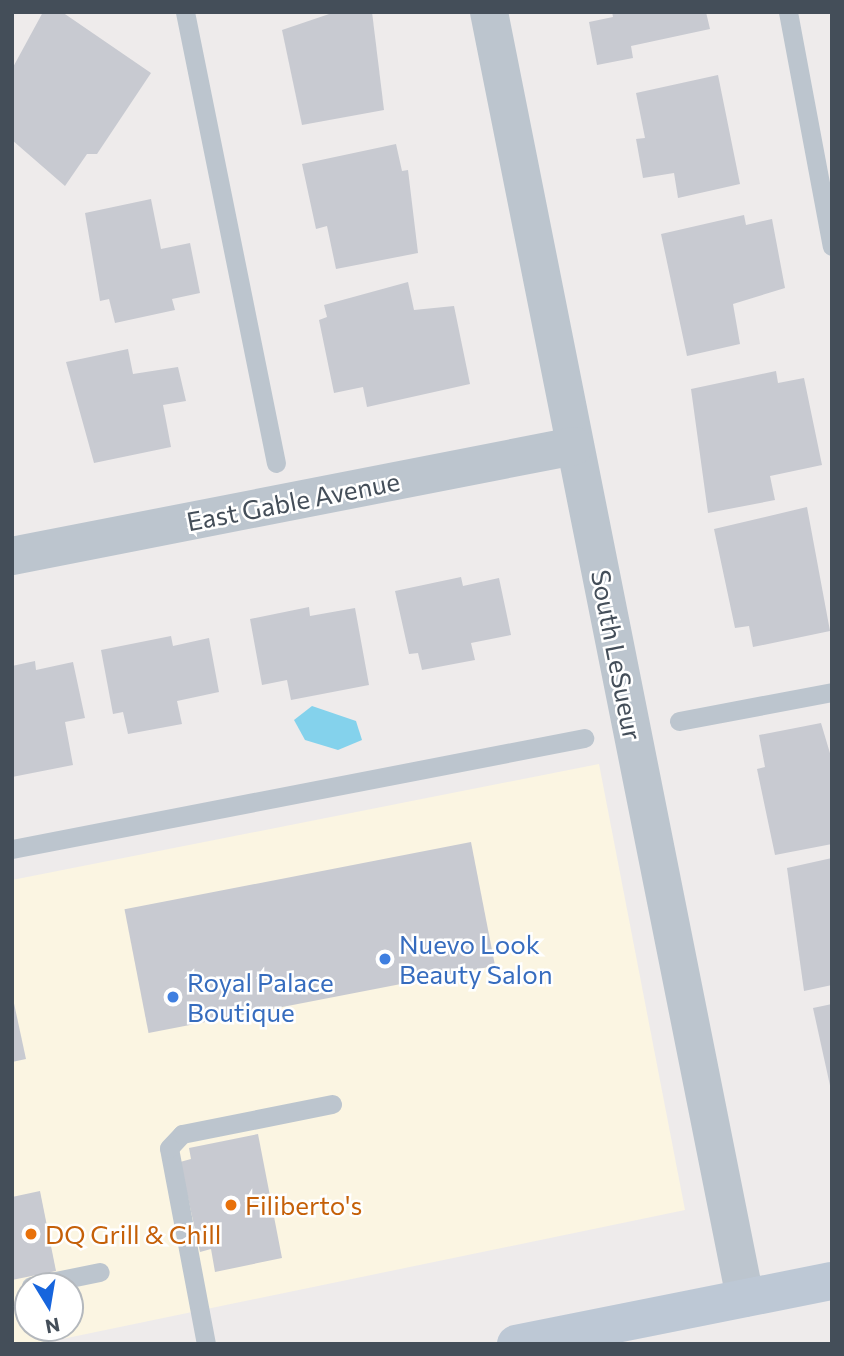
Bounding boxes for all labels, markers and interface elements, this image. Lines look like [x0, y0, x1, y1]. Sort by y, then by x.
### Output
street label: East Gable Avenue [184, 465, 402, 537]
street label: South LeSueur [585, 567, 649, 743]
place label: Nuevo Look Beauty Salon [399, 928, 553, 990]
marker: Nuevo Look Beauty Salon [377, 951, 393, 967]
place label: Royal Palace Boutique [187, 966, 334, 1028]
marker: Royal Palace Boutique [165, 989, 181, 1005]
place label: Filiberto's [245, 1189, 362, 1221]
marker: Filiberto's [223, 1197, 239, 1213]
place label: DQ Grill & Chill [45, 1218, 221, 1250]
marker: DQ Grill & Chill [23, 1226, 39, 1242]
north arrow [14, 1272, 84, 1342]
text: N [44, 1313, 62, 1339]

